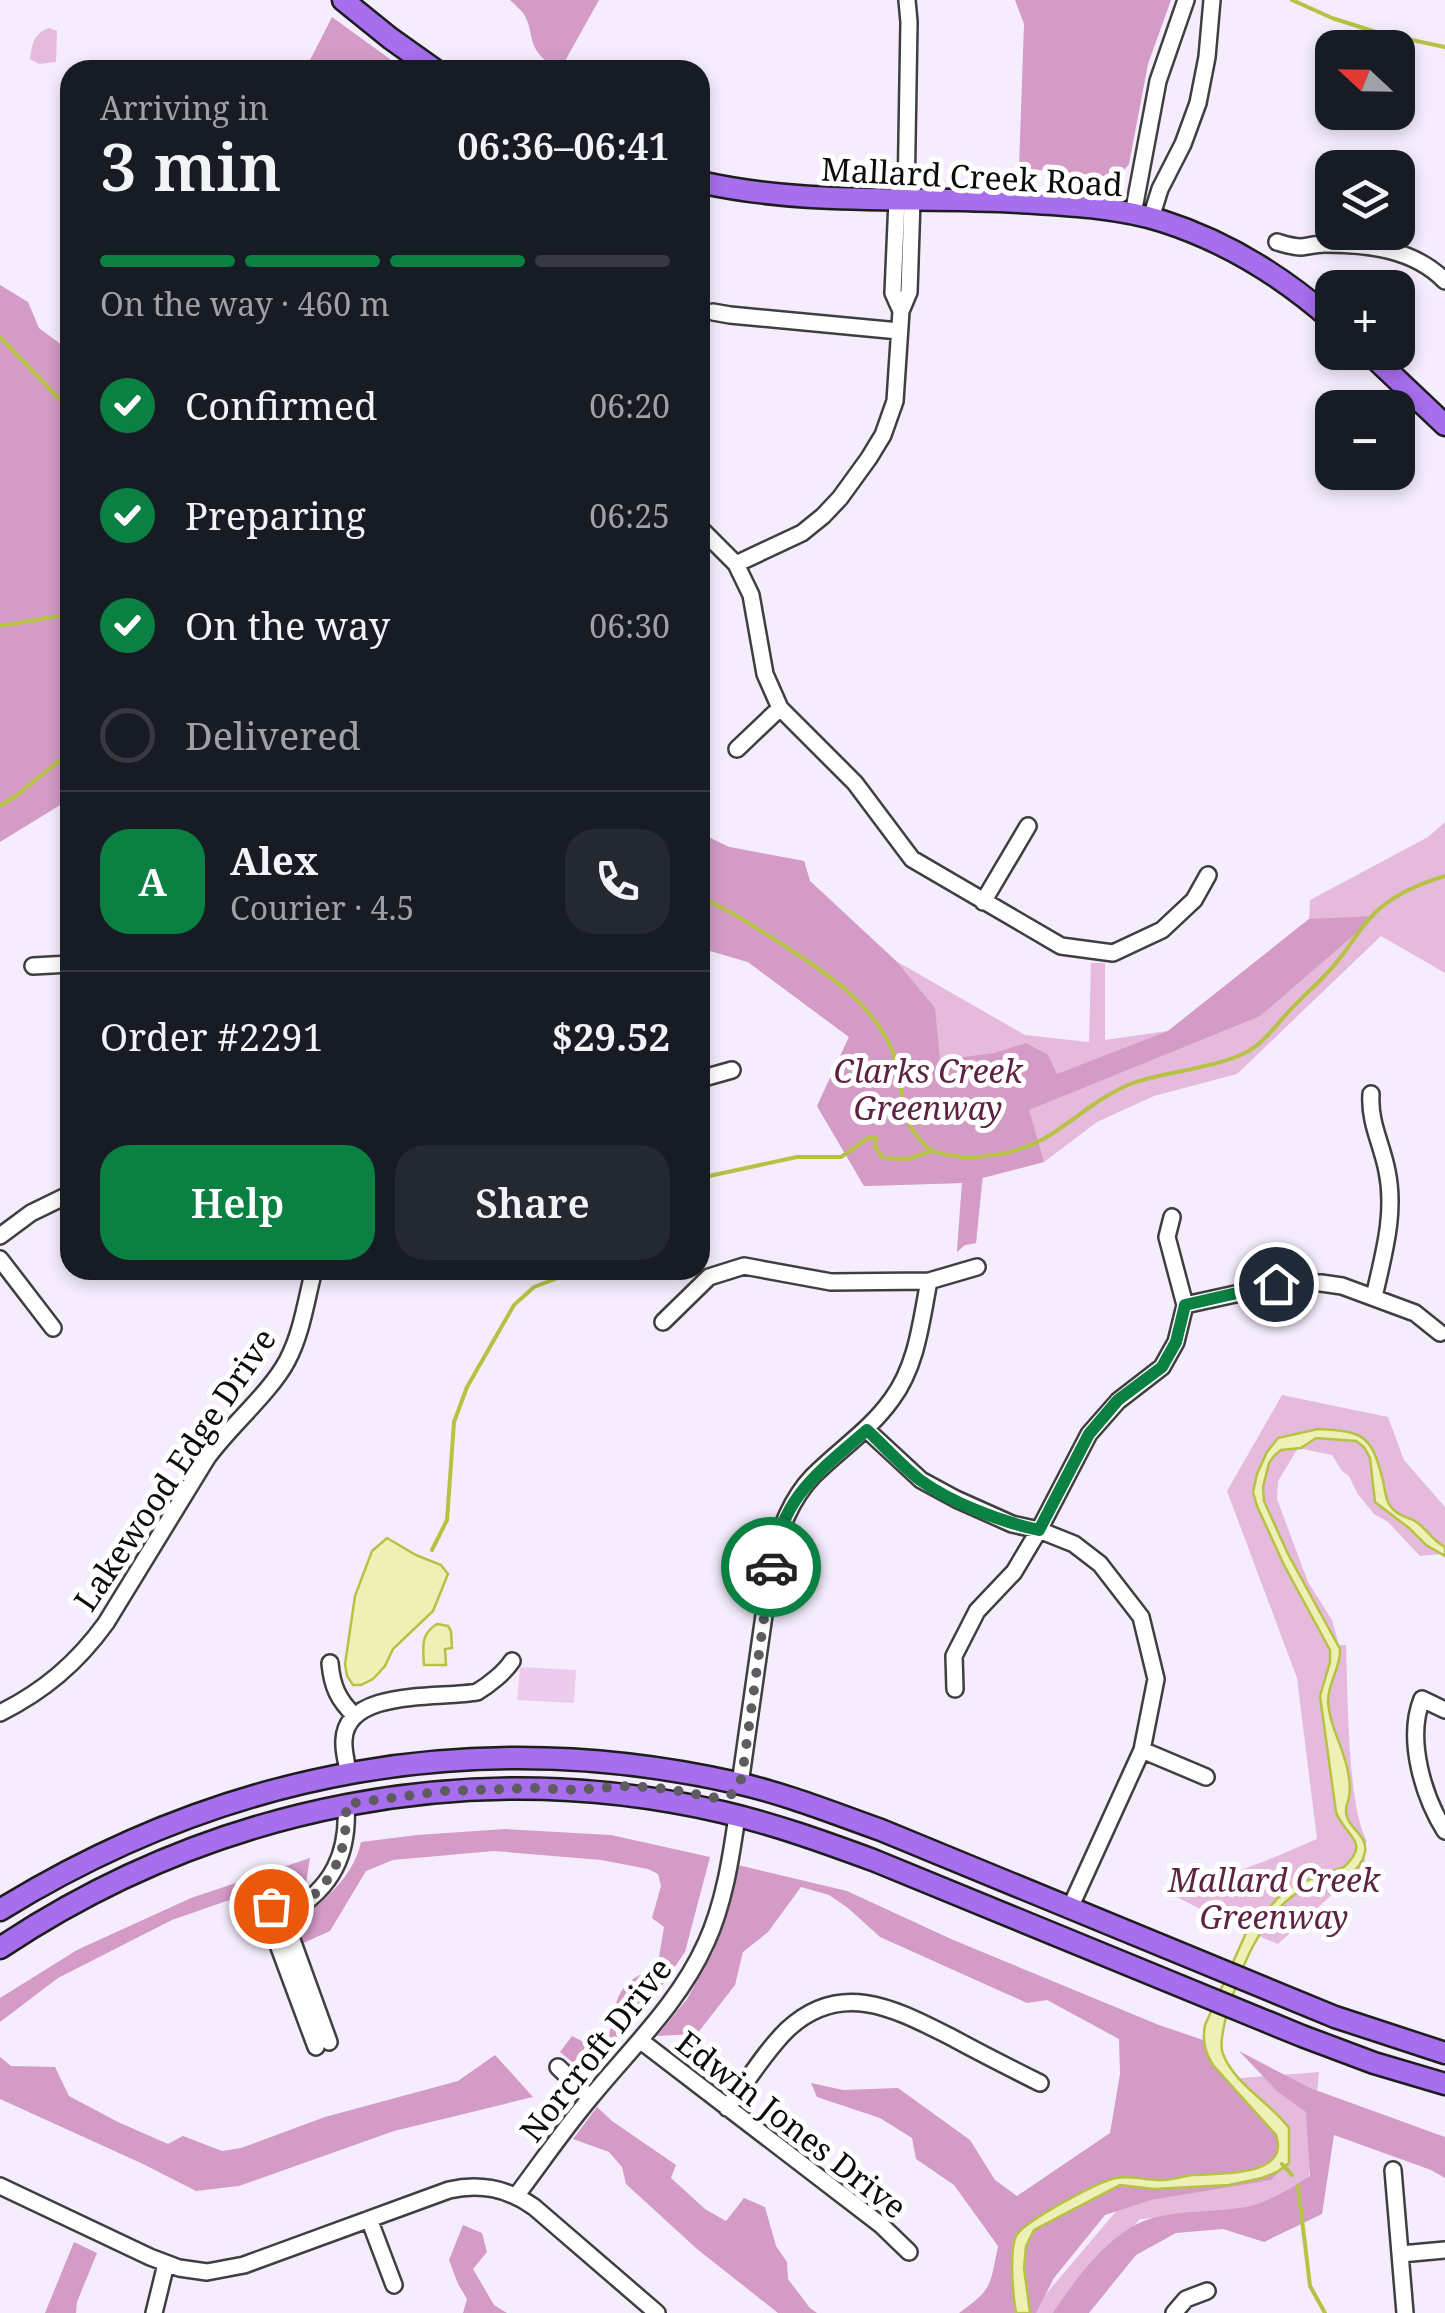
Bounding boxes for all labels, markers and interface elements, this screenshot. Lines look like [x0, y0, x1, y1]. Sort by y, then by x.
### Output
north arrow [1315, 30, 1415, 130]
map controls [1315, 30, 1415, 490]
text: Arriving in [100, 86, 269, 129]
text: 06:36–06:41 [457, 119, 670, 171]
text: 3 min [100, 122, 282, 210]
street label: Mallard Creek Road [820, 147, 1124, 205]
button: layers [1315, 150, 1415, 250]
button: + [1315, 270, 1415, 370]
text: On the way · 460 m [100, 282, 390, 325]
icon: check [100, 378, 155, 433]
text: Confirmed [185, 379, 377, 431]
text: 06:20 [589, 384, 670, 427]
button: − [1315, 390, 1415, 490]
icon: check [100, 488, 155, 543]
text: Preparing [185, 489, 366, 541]
text: 06:25 [589, 494, 670, 537]
icon: check [100, 598, 155, 653]
text: On the way [185, 599, 390, 651]
text: 06:30 [589, 604, 670, 647]
text: Delivered [185, 709, 361, 761]
button: phone [565, 829, 670, 934]
text: Alex [230, 834, 318, 886]
text: A [138, 855, 167, 907]
text: Courier · 4.5 [230, 886, 414, 929]
text: Order #2291 [100, 1010, 324, 1062]
text: $29.52 [551, 1010, 670, 1062]
park label: Clarks Creek Greenway [834, 1049, 1024, 1129]
button: Help [100, 1145, 375, 1260]
button: Share [395, 1145, 670, 1260]
pin [1234, 1242, 1319, 1327]
icon: home [1249, 1257, 1304, 1312]
street label: Lakewood Edge Drive [63, 1319, 285, 1619]
courier [721, 1517, 821, 1617]
icon: car [744, 1540, 799, 1595]
park label: Mallard Creek Greenway [1167, 1858, 1382, 1938]
pin [229, 1864, 314, 1949]
icon: bag [244, 1879, 299, 1934]
street label: Norcroft Drive [509, 1948, 681, 2150]
street label: Edwin Jones Drive [668, 2021, 916, 2227]

